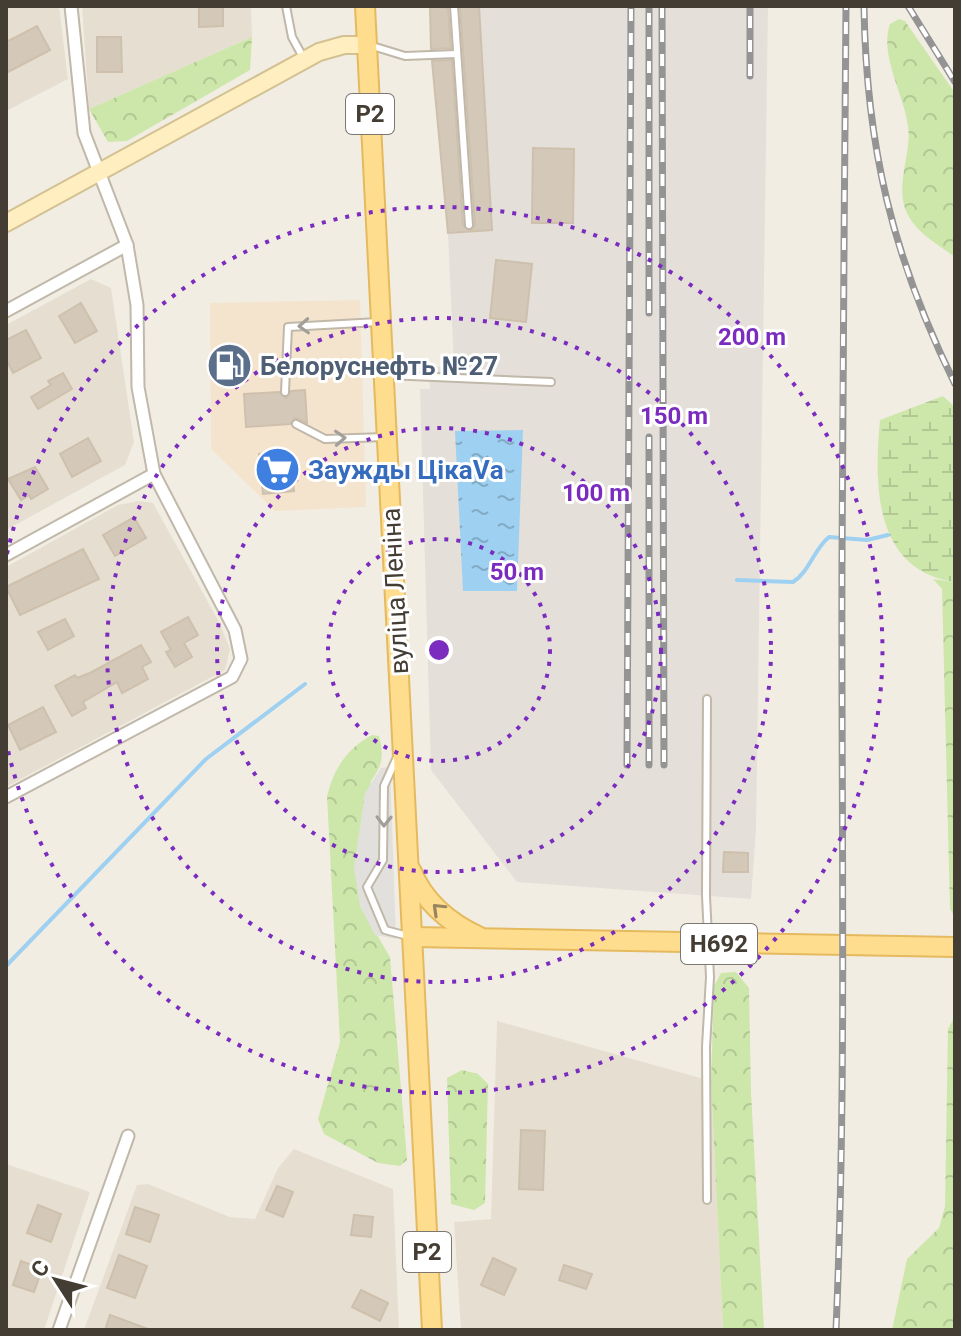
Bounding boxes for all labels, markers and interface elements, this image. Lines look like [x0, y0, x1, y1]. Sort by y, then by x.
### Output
road number: Р2 [346, 94, 394, 134]
one-way arrow [297, 317, 310, 334]
text: 200 m [718, 323, 786, 351]
fuel station icon: Белоруснефть №27 [205, 342, 253, 390]
place label: Белоруснефть №27 [260, 351, 498, 381]
text: 150 m [640, 402, 708, 430]
one-way arrow [334, 430, 347, 447]
supermarket icon: Заужды ЦікаVа [253, 446, 301, 494]
place label: Заужды ЦікаVа [308, 455, 504, 485]
text: 100 m [562, 479, 630, 507]
street label: вуліца Леніна [376, 507, 414, 675]
text: 50 m [490, 558, 544, 586]
centre of rings [425, 636, 453, 664]
one-way arrow [375, 815, 393, 828]
one-way arrow [433, 904, 447, 918]
road number: Н692 [681, 924, 757, 964]
road number: Р2 [403, 1232, 451, 1272]
north arrow [16, 1240, 96, 1320]
text: С [26, 1255, 55, 1282]

